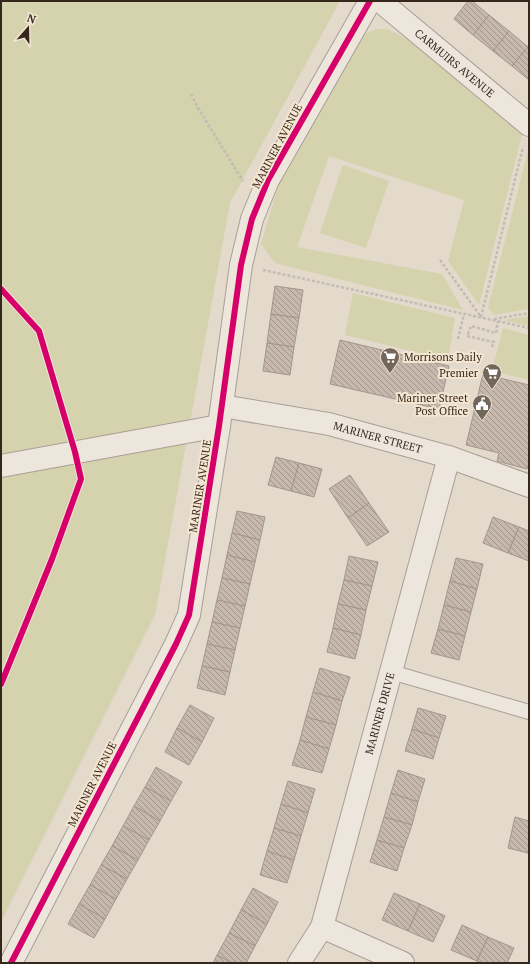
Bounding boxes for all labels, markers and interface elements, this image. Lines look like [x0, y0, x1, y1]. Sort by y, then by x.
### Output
north arrow [8, 8, 48, 48]
text: N [25, 11, 38, 27]
street label: CARMUIRS AVENUE [412, 26, 497, 100]
street label: MARINER AVENUE [249, 101, 305, 191]
supermarket icon: Morrisons Daily [379, 346, 401, 374]
place label: Morrisons Daily [404, 350, 482, 364]
supermarket icon: Premier [481, 362, 503, 390]
place label: Premier [439, 366, 479, 380]
place label: Mariner Street Post Office [397, 391, 468, 418]
public building icon: Mariner Street Post Office [471, 393, 493, 421]
street label: MARINER STREET [332, 419, 424, 456]
street label: MARINER AVENUE [186, 438, 214, 534]
street label: MARINER DRIVE [362, 671, 398, 756]
street label: MARINER AVENUE [64, 739, 120, 829]

